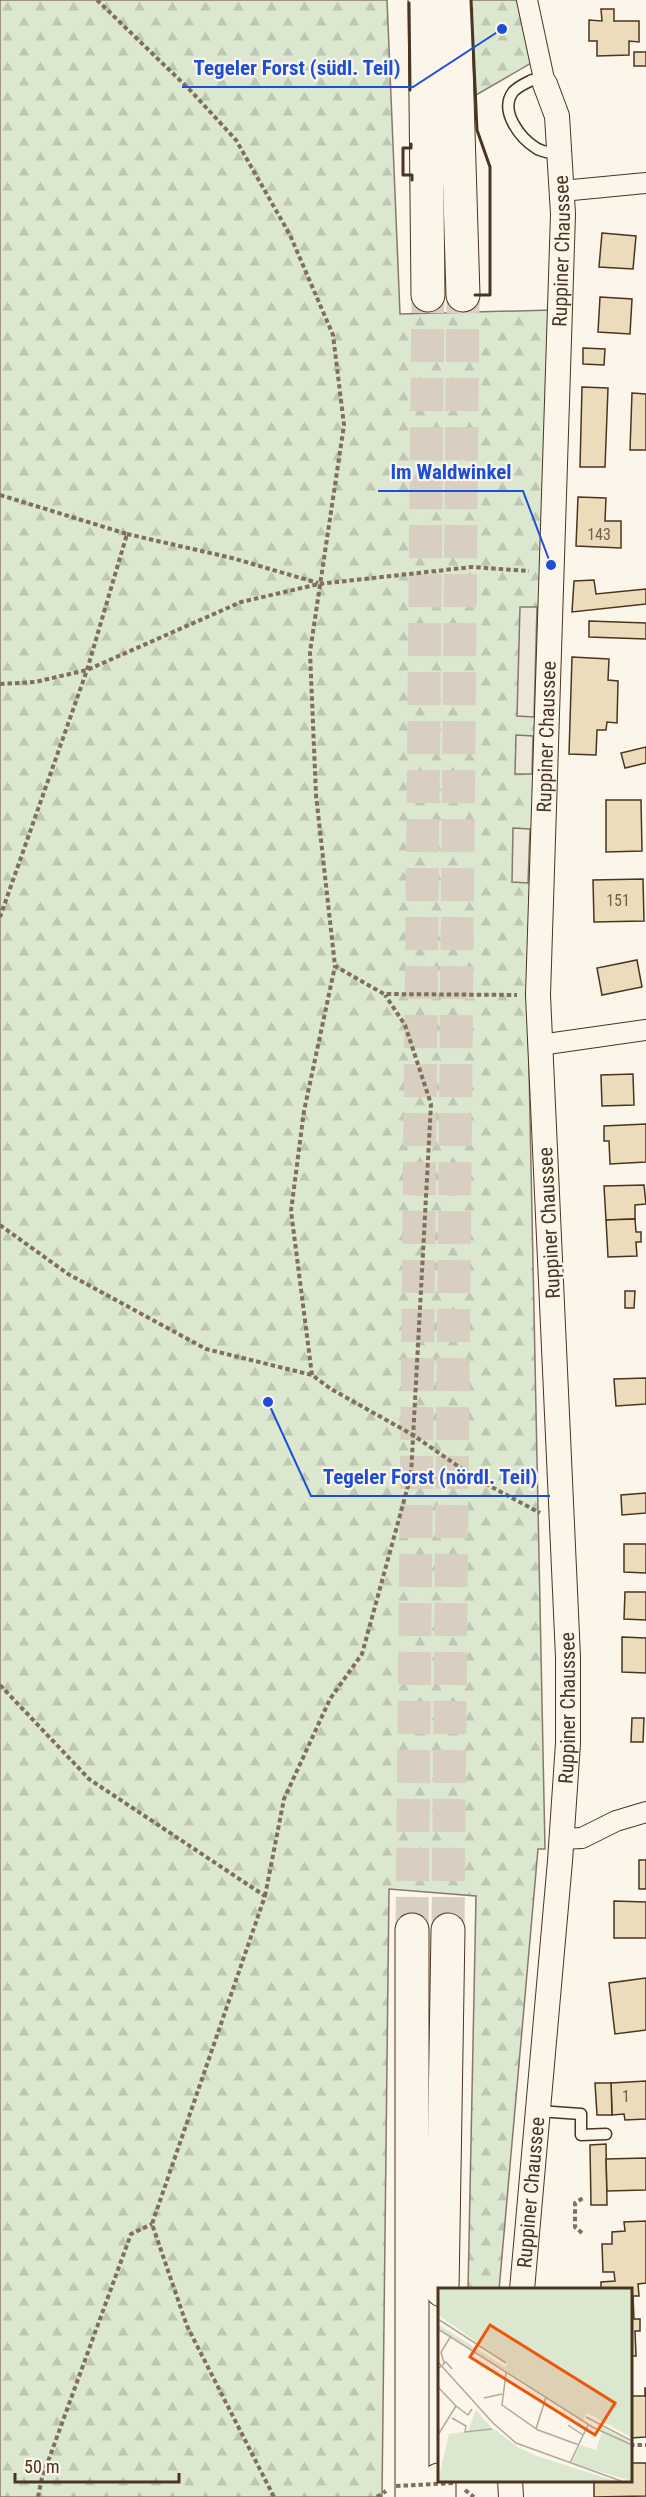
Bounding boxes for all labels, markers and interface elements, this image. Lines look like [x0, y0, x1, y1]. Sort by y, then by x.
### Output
callout: Tegeler Forst (südl. Teil) [182, 48, 413, 87]
text: Tegeler Forst (südl. Teil) [194, 56, 400, 80]
street label: Ruppiner Chaussee [547, 175, 575, 327]
callout: Im Waldwinkel [378, 452, 523, 491]
text: Im Waldwinkel [390, 460, 512, 484]
house number: 143 [587, 525, 611, 544]
street label: Ruppiner Chaussee [532, 661, 561, 813]
house number: 151 [606, 891, 630, 910]
street label: Ruppiner Chaussee [533, 1147, 565, 1299]
callout: Tegeler Forst (nördl. Teil) [311, 1457, 550, 1496]
text: Tegeler Forst (nördl. Teil) [323, 1465, 537, 1489]
street label: Ruppiner Chaussee [553, 1632, 580, 1785]
house number: 1 [622, 2087, 630, 2106]
street label: Ruppiner Chaussee [512, 2116, 549, 2269]
inset map [438, 2288, 631, 2482]
scale bar [15, 2446, 178, 2484]
text: 50 m [24, 2456, 59, 2477]

